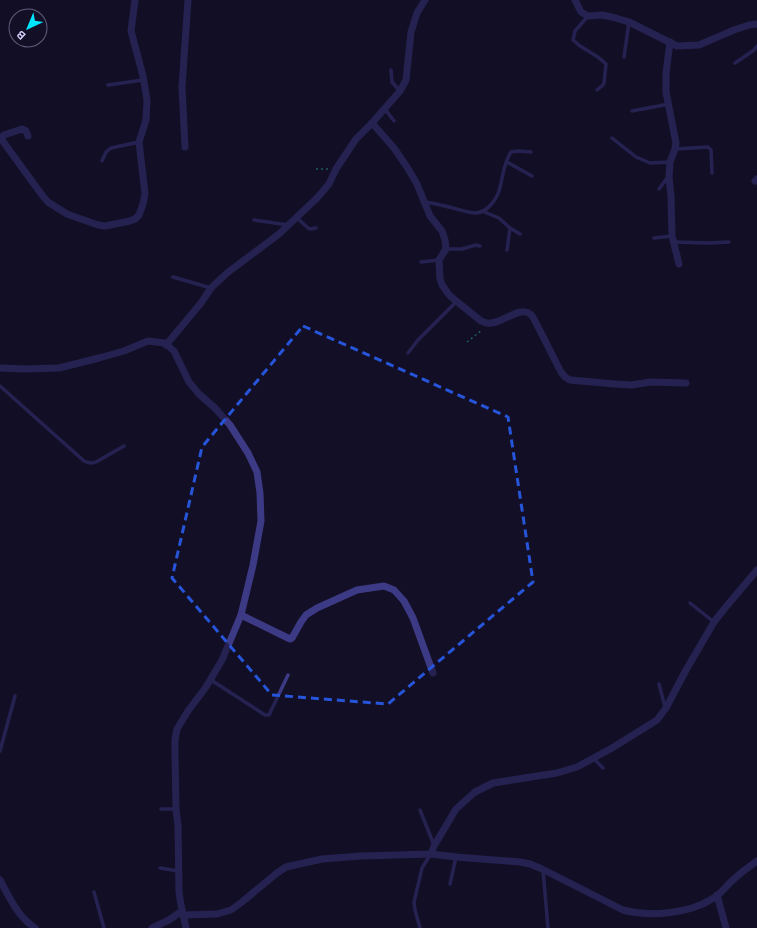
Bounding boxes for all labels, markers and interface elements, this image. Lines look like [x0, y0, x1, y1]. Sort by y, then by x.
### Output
north arrow [8, 8, 48, 48]
text: B [14, 27, 29, 42]

